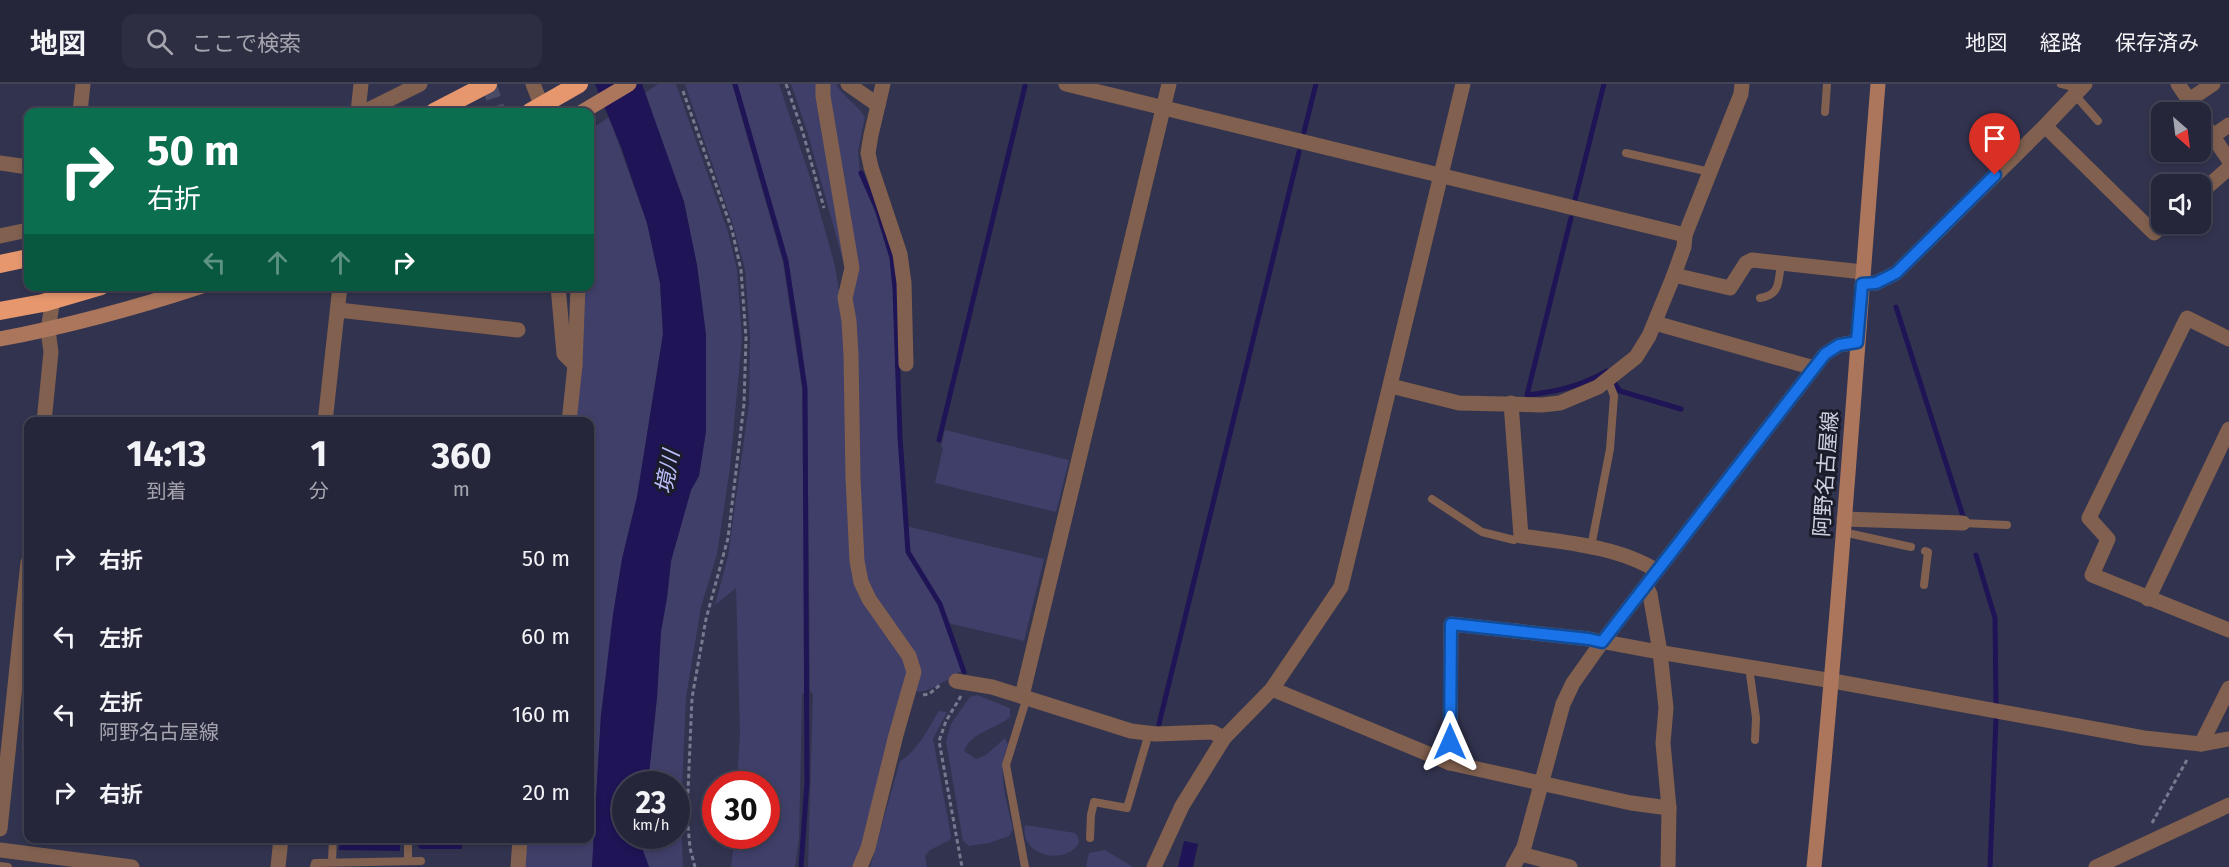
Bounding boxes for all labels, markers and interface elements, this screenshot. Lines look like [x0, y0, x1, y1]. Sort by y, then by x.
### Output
search box [122, 14, 542, 68]
icon: search [143, 25, 176, 58]
text: 地図 [30, 27, 86, 60]
text: ここで検索 [191, 30, 301, 57]
text: 地図 [1965, 30, 2007, 56]
text: 経路 [2040, 30, 2082, 56]
text: 保存済み [2115, 30, 2199, 56]
north arrow [2151, 102, 2211, 162]
map controls [2151, 102, 2211, 234]
pin [1969, 113, 2020, 175]
icon: arrive [1978, 122, 2011, 155]
text: 50 m [147, 126, 240, 176]
icon: right [48, 132, 126, 210]
button: sound [2151, 174, 2211, 234]
text: 右折 [147, 183, 201, 215]
icon: left [198, 246, 231, 279]
icon: ahead [261, 246, 294, 279]
icon: ahead [324, 246, 357, 279]
icon: right [387, 246, 420, 279]
street label: 阿野名古屋線 [1809, 410, 1843, 538]
text: 14:13 [127, 432, 206, 476]
text: 1 [311, 432, 327, 476]
text: 360 [431, 434, 491, 478]
water label: 境川 [650, 446, 685, 496]
text: m [453, 477, 470, 501]
text: 到着 [146, 479, 186, 503]
text: 分 [309, 479, 329, 503]
icon: right [48, 542, 81, 575]
text: 50 m [522, 545, 570, 572]
text: 右折 [99, 547, 143, 574]
icon: left [48, 620, 81, 653]
text: 60 m [521, 623, 570, 650]
text: 左折 [99, 625, 143, 652]
text: 左折 [99, 689, 143, 716]
icon: left [48, 698, 81, 731]
text: 160 m [512, 701, 570, 728]
position arrow [1418, 710, 1482, 774]
text: 阿野名古屋線 [99, 720, 219, 744]
speed limit sign: 30 [702, 771, 780, 849]
icon: right [48, 776, 81, 809]
text: 20 m [522, 779, 570, 806]
text: 右折 [99, 781, 143, 808]
text: 23 [636, 785, 666, 821]
text: km/h [632, 816, 670, 834]

